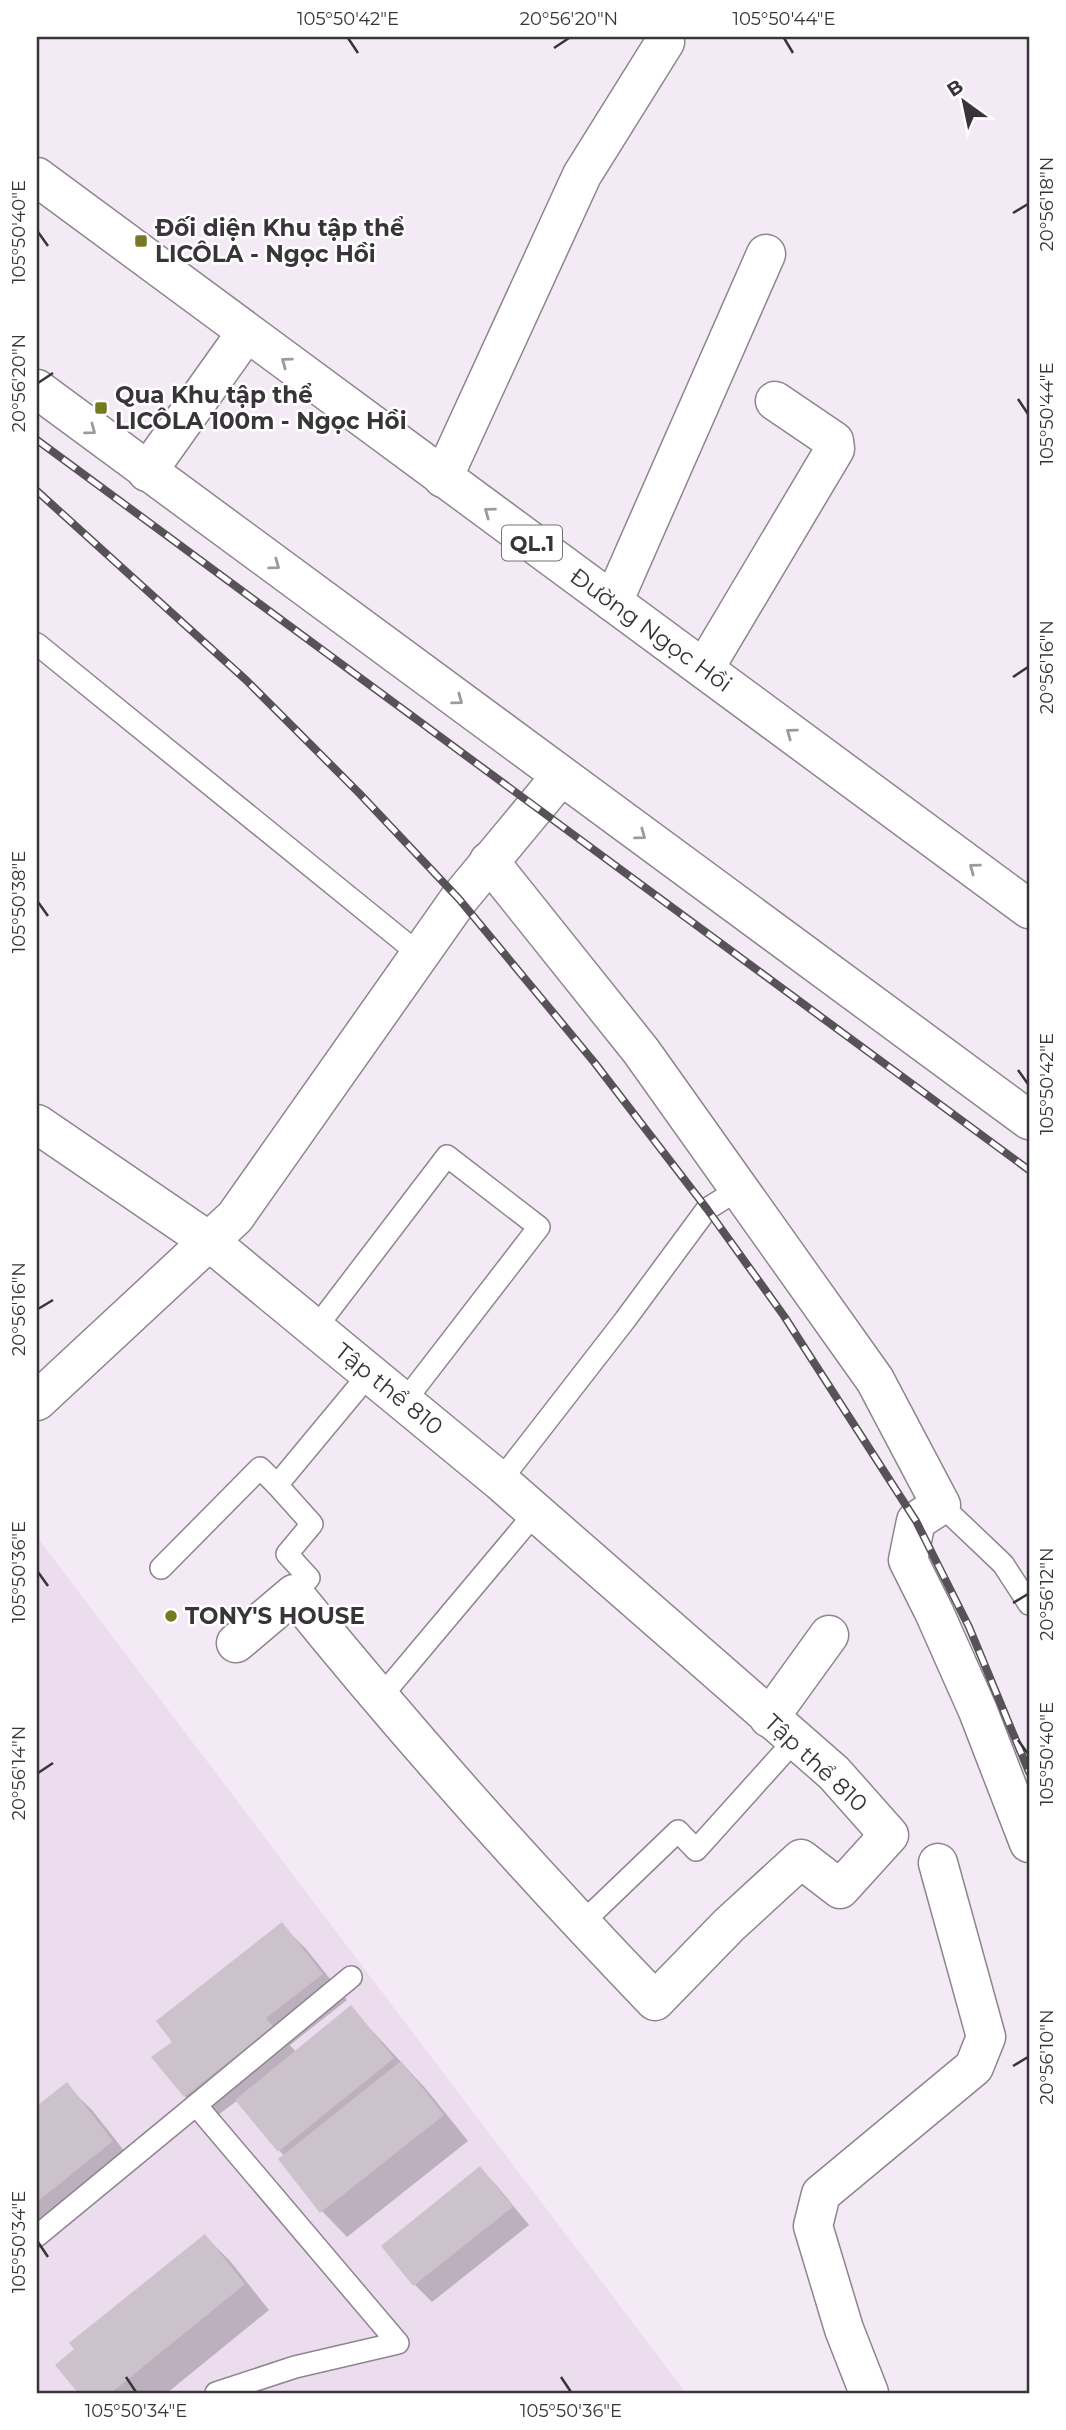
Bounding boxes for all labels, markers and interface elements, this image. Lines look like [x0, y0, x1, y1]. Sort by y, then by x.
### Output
text: 105°50'42"E [297, 8, 399, 30]
text: 20°56'20"N [520, 8, 618, 30]
text: 105°50'44"E [732, 8, 836, 30]
north arrow [930, 66, 1000, 136]
text: B [943, 75, 967, 102]
text: 20°56'18"N [1036, 157, 1058, 251]
text: 105°50'40"E [8, 180, 30, 284]
place label: Đối diện Khu tập thể LICÔLA - Ngọc Hồi [155, 214, 404, 268]
marker: Đối diện Khu tập thể LICÔLA - Ngọc Hồi [133, 233, 149, 249]
text: 20°56'20"N [8, 334, 30, 432]
one-way arrow [281, 358, 294, 371]
text: 105°50'44"E [1036, 362, 1058, 466]
place label: Qua Khu tập thể LICÔLA 100m - Ngọc Hồi [115, 381, 407, 435]
marker: Qua Khu tập thể LICÔLA 100m - Ngọc Hồi [93, 400, 109, 416]
one-way arrow [84, 422, 96, 435]
one-way arrow [484, 507, 497, 520]
road number: QL.1 [502, 526, 562, 560]
one-way arrow [267, 557, 279, 570]
street label: Đường Ngọc Hồi [565, 562, 737, 698]
text: 20°56'16"N [1036, 620, 1058, 714]
one-way arrow [450, 692, 463, 704]
one-way arrow [786, 729, 799, 742]
one-way arrow [633, 827, 646, 839]
text: 105°50'38"E [8, 851, 30, 953]
one-way arrow [969, 864, 982, 876]
text: 105°50'42"E [1036, 1033, 1058, 1135]
text: 20°56'16"N [8, 1262, 30, 1356]
street label: Tập thể 810 [329, 1337, 449, 1441]
text: 105°50'36"E [8, 1521, 30, 1623]
text: 20°56'12"N [1036, 1547, 1058, 1641]
place label: TONY'S HOUSE [185, 1602, 365, 1630]
marker: TONY'S HOUSE [163, 1608, 179, 1624]
text: 105°50'40"E [1036, 1702, 1058, 1806]
street label: Tập thể 810 [759, 1708, 873, 1818]
text: 20°56'14"N [8, 1726, 30, 1820]
text: 20°56'10"N [1036, 2009, 1058, 2105]
text: 105°50'34"E [8, 2191, 30, 2293]
text: 105°50'34"E [85, 2400, 187, 2422]
text: 105°50'36"E [520, 2400, 622, 2422]

